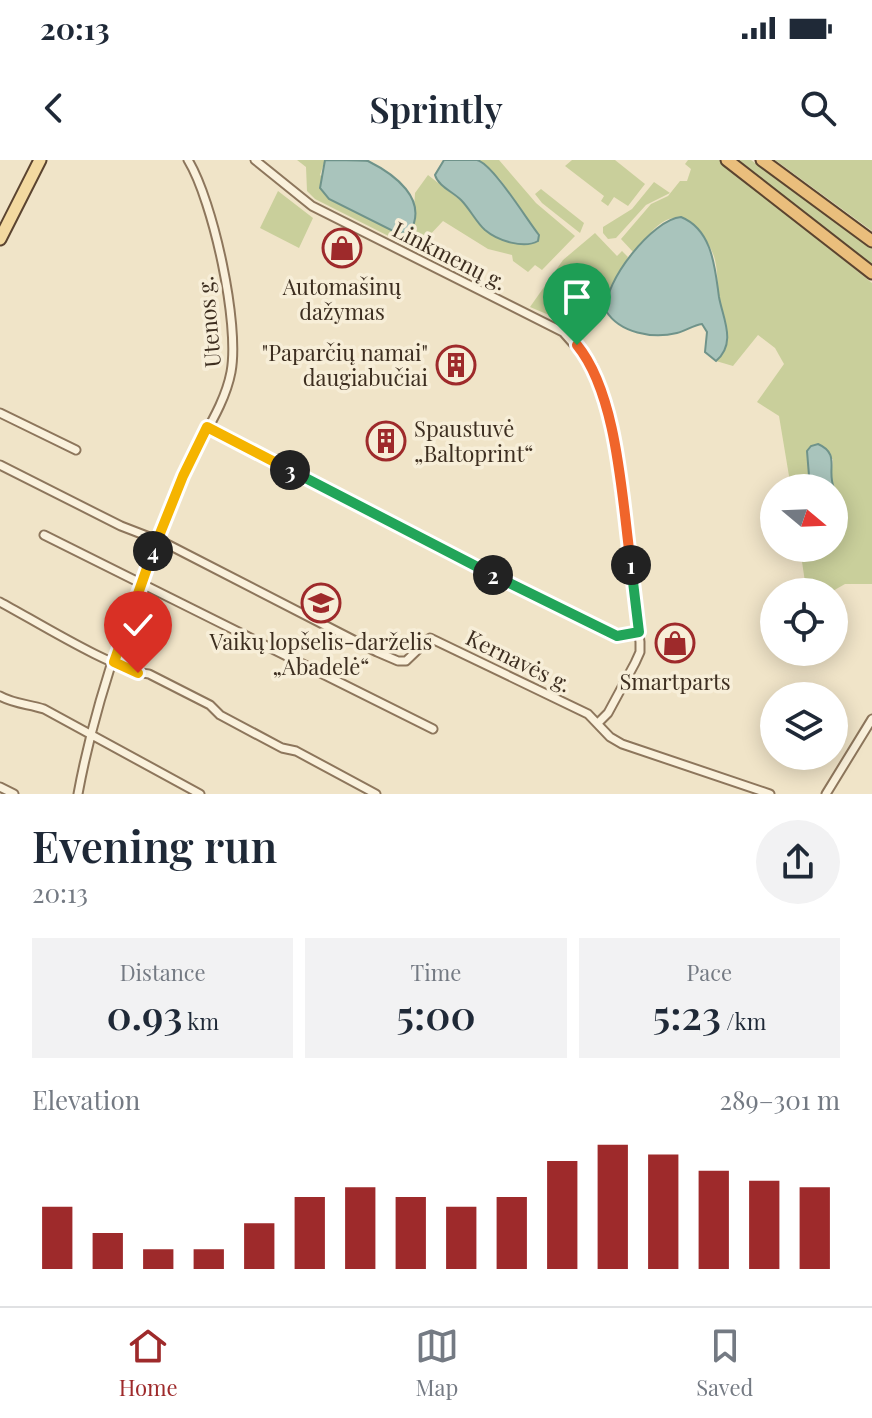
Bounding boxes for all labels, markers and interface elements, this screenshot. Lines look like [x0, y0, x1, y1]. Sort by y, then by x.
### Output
text: 20:13 [40, 8, 110, 48]
text: Sprintly [369, 84, 503, 132]
icon: back [32, 86, 76, 130]
icon: search [796, 86, 840, 130]
street label: Linkmenų g. [388, 214, 512, 296]
shop icon: Automašinų dažymas [321, 227, 363, 269]
pin [543, 263, 611, 345]
place label: Automašinų dažymas [282, 271, 401, 326]
street label: Utenos g. [189, 275, 227, 369]
icon: arrive [555, 275, 599, 319]
place label: "Paparčių namai" daugiabučiai [262, 337, 428, 392]
building icon: "Paparčių namai" daugiabučiai [435, 344, 477, 386]
place label: Spaustuvė „Baltoprint“ [414, 413, 533, 468]
building icon: Spaustuvė „Baltoprint“ [365, 420, 407, 462]
pin: 3 [270, 450, 310, 490]
text: 3 [285, 455, 295, 485]
north arrow [760, 474, 848, 562]
map controls [760, 474, 848, 770]
pin: 4 [133, 531, 173, 571]
text: 4 [147, 536, 159, 566]
pin: 1 [611, 545, 651, 585]
text: 1 [627, 550, 635, 580]
pin: 2 [473, 555, 513, 595]
text: 2 [487, 560, 499, 590]
button: locate [760, 578, 848, 666]
school or university icon: Vaikų lopšelis-darželis „Abadelė“ [300, 582, 342, 624]
pin [104, 591, 172, 673]
icon: check [116, 603, 160, 647]
street label: Kernavės g. [461, 622, 577, 698]
shop icon: Smartparts [654, 622, 696, 664]
place label: Vaikų lopšelis-darželis „Abadelė“ [209, 626, 432, 681]
place label: Smartparts [619, 666, 731, 696]
button: layers [760, 682, 848, 770]
text: Evening run [32, 815, 277, 874]
button: share [756, 820, 840, 904]
text: 20:13 [32, 875, 88, 910]
text: Distance [120, 957, 206, 987]
text: Time [411, 957, 461, 987]
text: Pace [687, 957, 732, 987]
text: 0.93 [106, 987, 182, 1040]
text: 5:00 [396, 987, 476, 1040]
text: 5:23 [652, 987, 721, 1040]
text: km [182, 1006, 219, 1036]
text: /km [721, 1006, 766, 1036]
text: Elevation [32, 1082, 140, 1117]
text: 289–301 m [719, 1082, 840, 1117]
tab: Home [119, 1324, 178, 1402]
tab: Map [415, 1324, 459, 1402]
tab: Saved [696, 1324, 753, 1402]

